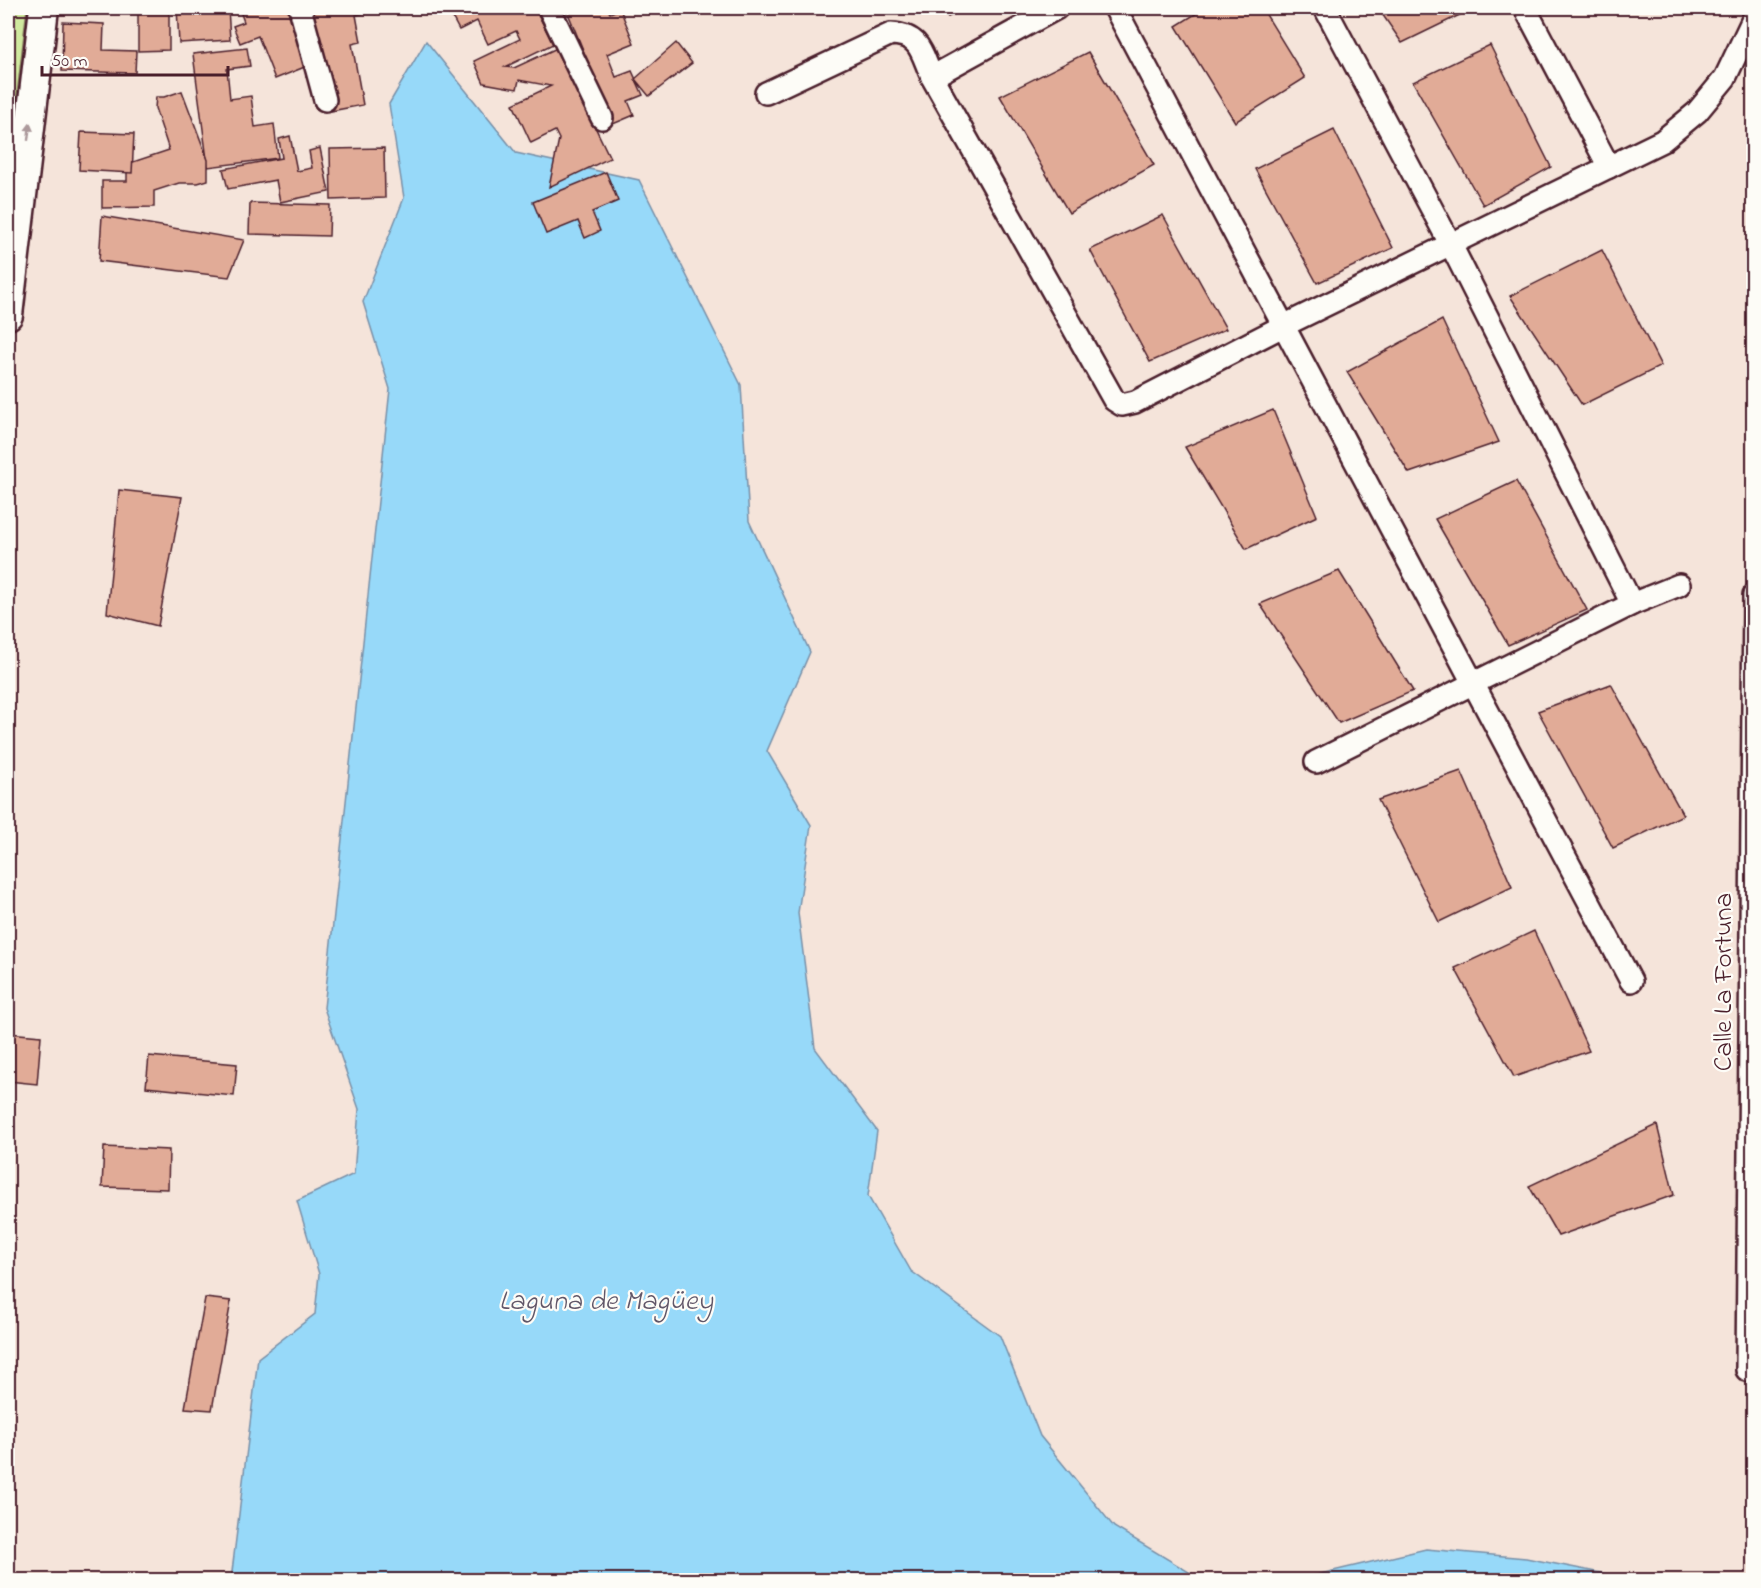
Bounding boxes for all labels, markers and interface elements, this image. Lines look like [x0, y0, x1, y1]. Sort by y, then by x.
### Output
scale bar [42, 39, 228, 77]
text: 50 m [51, 49, 88, 75]
one-way arrow [24, 122, 34, 141]
street label: Calle La Fortuna [1705, 893, 1744, 1071]
water label: Laguna de Magüey [499, 1282, 713, 1323]

